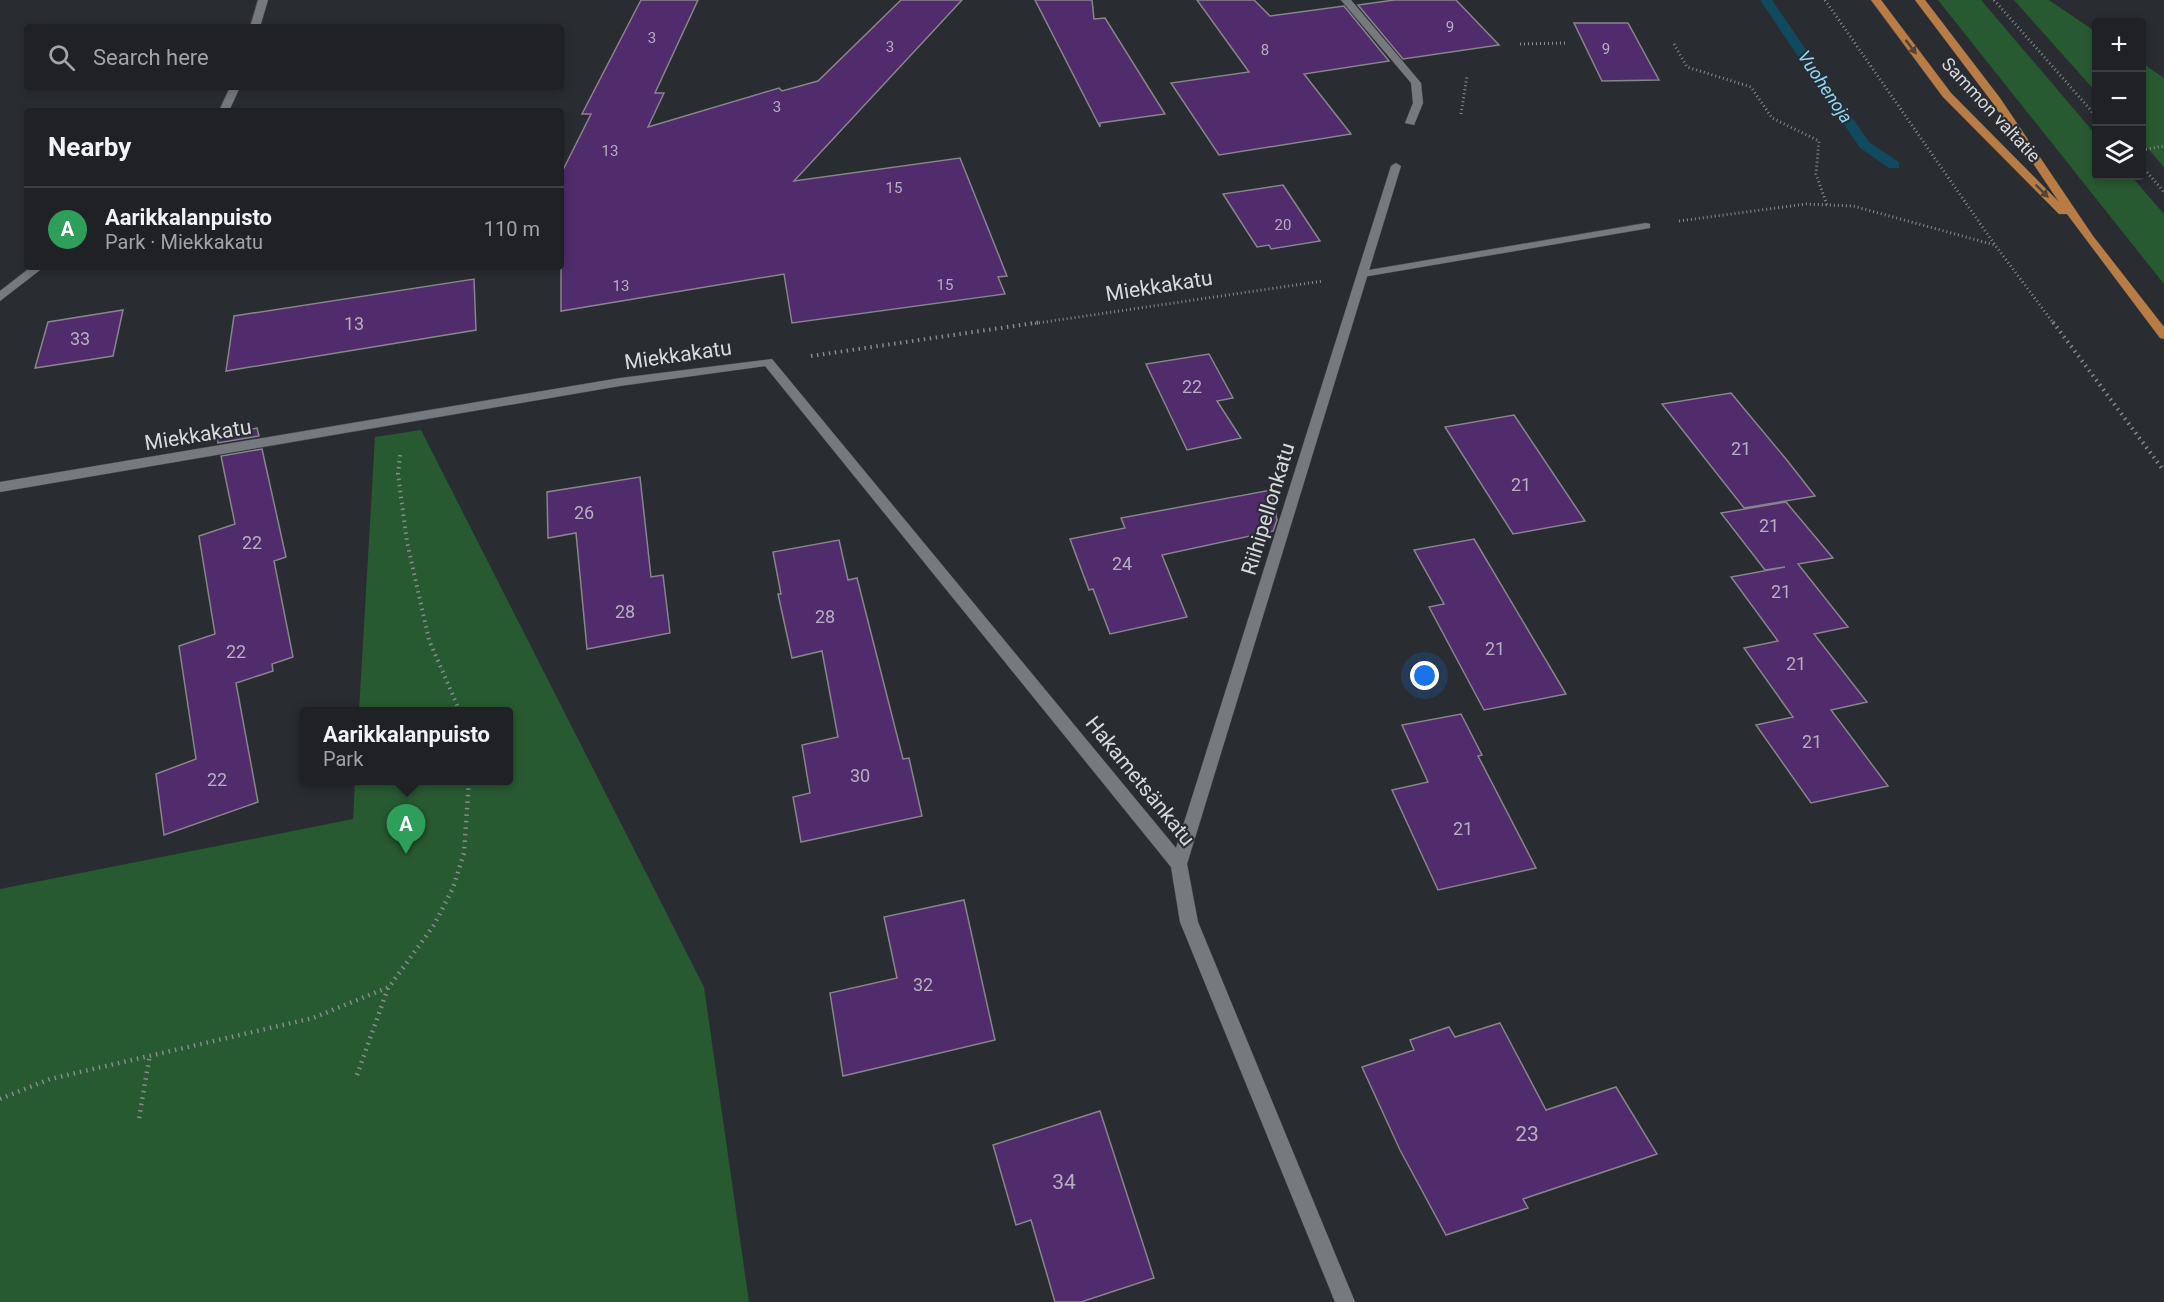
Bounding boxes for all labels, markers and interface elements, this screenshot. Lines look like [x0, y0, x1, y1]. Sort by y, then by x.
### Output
house number: 9 [1446, 18, 1454, 36]
map controls [2092, 18, 2146, 180]
button: + [2092, 18, 2146, 72]
search box [24, 24, 564, 90]
house number: 3 [648, 29, 656, 47]
house number: 3 [886, 38, 894, 56]
one-way arrow [1905, 39, 1917, 54]
house number: 9 [1602, 40, 1610, 58]
icon: search [45, 41, 78, 74]
house number: 8 [1261, 41, 1269, 59]
text: Search here [93, 45, 209, 70]
water label: Vuohenoja [1794, 47, 1857, 127]
street label: Sammon valtatie [1938, 53, 2045, 166]
button: − [2092, 72, 2146, 126]
house number: 3 [773, 98, 781, 116]
button: layers [2092, 126, 2146, 180]
text: Nearby [48, 132, 131, 162]
house number: 13 [602, 142, 618, 160]
house number: 15 [886, 179, 902, 197]
one-way arrow [2035, 183, 2049, 197]
text: Aarikkalanpuisto [105, 205, 272, 230]
house number: 20 [1275, 216, 1291, 234]
text: A [61, 217, 74, 241]
text: 110 m [484, 217, 540, 241]
text: Park · Miekkakatu [105, 230, 263, 254]
street label: Miekkakatu [1104, 266, 1214, 306]
house number: 15 [937, 276, 953, 294]
house number: 13 [613, 277, 629, 295]
house number: 13 [344, 313, 364, 334]
house number: 33 [70, 328, 90, 349]
street label: Miekkakatu [623, 336, 733, 374]
house number: 22 [1182, 376, 1202, 397]
street label: Miekkakatu [143, 415, 253, 455]
house number: 21 [1731, 438, 1751, 459]
street label: Riihipellonkatu [1236, 440, 1300, 578]
house number: 21 [1511, 474, 1531, 495]
house number: 26 [574, 502, 594, 523]
house number: 21 [1759, 515, 1779, 536]
house number: 22 [242, 532, 262, 553]
house number: 24 [1112, 553, 1132, 574]
house number: 21 [1771, 581, 1791, 602]
house number: 28 [615, 601, 635, 622]
house number: 28 [815, 606, 835, 627]
house number: 21 [1485, 638, 1505, 659]
house number: 22 [226, 641, 246, 662]
house number: 21 [1786, 653, 1806, 674]
your location [1410, 661, 1439, 690]
popup [300, 707, 513, 785]
street label: Hakametsänkatu [1081, 712, 1199, 850]
text: Aarikkalanpuisto [323, 722, 490, 747]
house number: 21 [1802, 731, 1822, 752]
text: Park [323, 747, 363, 771]
house number: 30 [850, 765, 870, 786]
house number: 22 [207, 769, 227, 790]
pin: A [386, 804, 426, 854]
house number: 21 [1453, 818, 1473, 839]
house number: 32 [913, 974, 933, 995]
house number: 23 [1515, 1122, 1539, 1146]
house number: 34 [1052, 1170, 1076, 1194]

